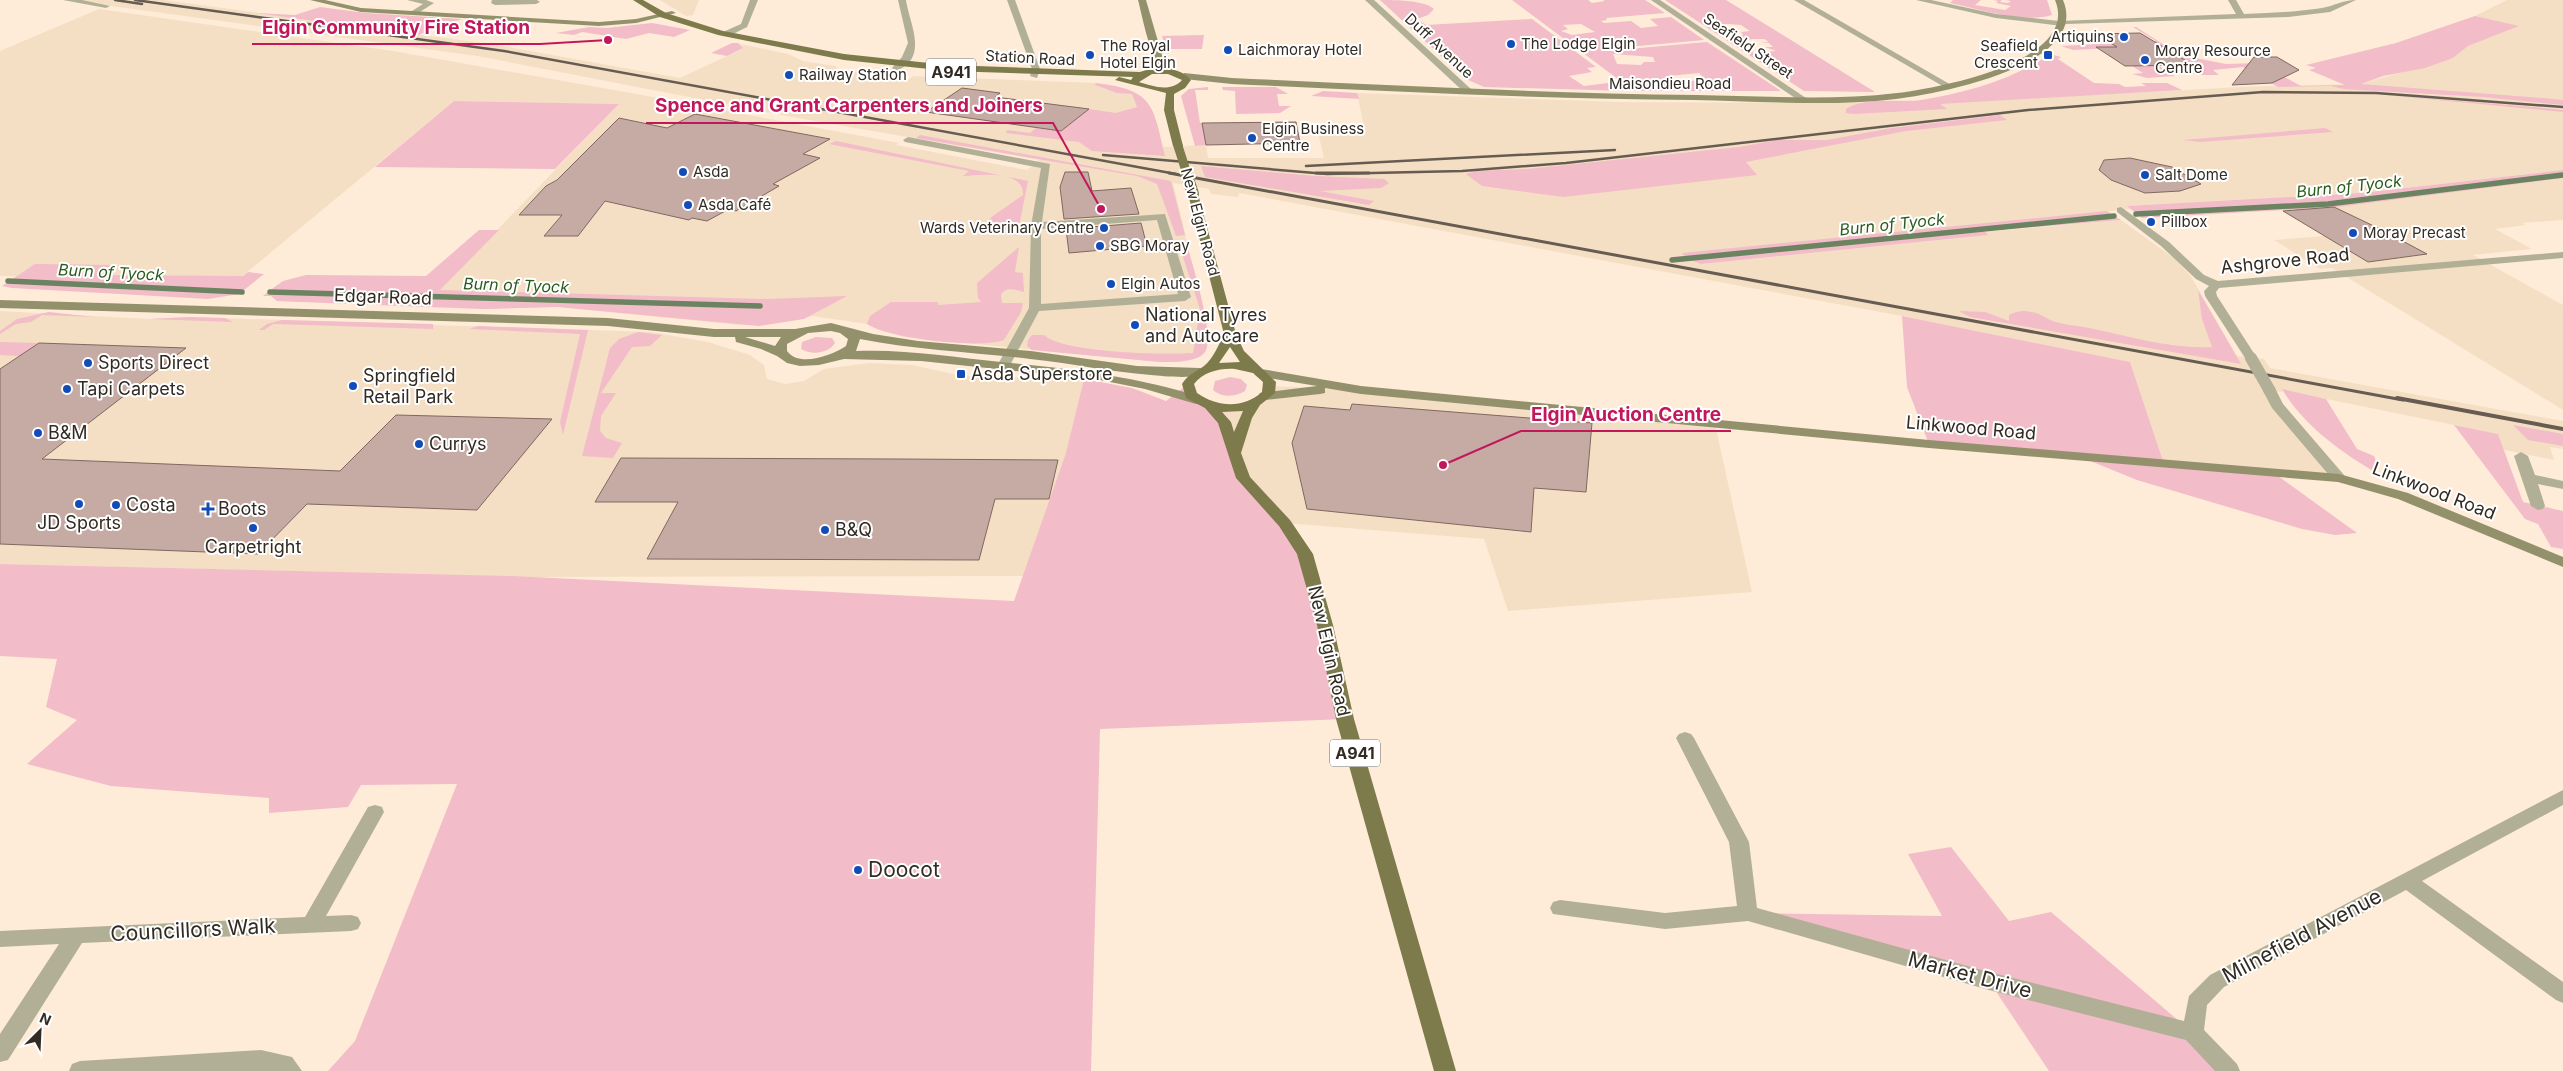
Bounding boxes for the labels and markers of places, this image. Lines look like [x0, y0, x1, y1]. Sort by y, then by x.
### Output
callout: Elgin Community Fire Station [252, 10, 540, 44]
place label: Artiquins [2051, 27, 2114, 46]
marker: Artiquins [2118, 31, 2130, 43]
place label: The Lodge Elgin [1521, 34, 1636, 53]
place label: The Royal Hotel Elgin [1100, 36, 1176, 72]
place label: Seafield Crescent [1974, 36, 2038, 72]
marker: The Lodge Elgin [1505, 38, 1517, 50]
place label: Laichmoray Hotel [1238, 40, 1362, 59]
place label: Moray Resource Centre [2155, 41, 2271, 77]
marker: Laichmoray Hotel [1222, 44, 1234, 56]
marker: The Royal Hotel Elgin [1084, 49, 1096, 61]
marker: Seafield Crescent [2042, 49, 2054, 61]
marker: Moray Resource Centre [2139, 54, 2151, 66]
place label: Railway Station [799, 65, 907, 84]
marker: Railway Station [783, 69, 795, 81]
callout: Spence and Grant Carpenters and Joiners [646, 89, 1053, 123]
place label: Elgin Business Centre [1262, 119, 1364, 155]
marker: Elgin Business Centre [1246, 132, 1258, 144]
place label: Asda [693, 162, 729, 181]
place label: Salt Dome [2155, 165, 2228, 184]
marker: Asda [677, 166, 689, 178]
marker: Salt Dome [2139, 169, 2151, 181]
place label: Asda Café [698, 195, 771, 214]
marker: Asda Café [682, 199, 694, 211]
place label: Pillbox [2161, 212, 2208, 231]
marker: Pillbox [2145, 216, 2157, 228]
place label: Wards Veterinary Centre [920, 218, 1094, 237]
marker: Wards Veterinary Centre [1098, 222, 1110, 234]
place label: Moray Precast [2363, 223, 2466, 242]
marker: Moray Precast [2347, 227, 2359, 239]
place label: SBG Moray [1110, 236, 1190, 255]
marker: SBG Moray [1094, 240, 1106, 252]
place label: Elgin Autos [1121, 274, 1201, 293]
marker: Elgin Autos [1105, 278, 1117, 290]
place label: National Tyres and Autocare [1145, 304, 1267, 346]
marker: National Tyres and Autocare [1129, 319, 1141, 331]
place label: Sports Direct [98, 352, 209, 373]
marker: Sports Direct [82, 357, 94, 369]
place label: Asda Superstore [971, 363, 1113, 384]
place label: Springfield Retail Park [363, 365, 456, 407]
marker: Asda Superstore [955, 368, 967, 380]
place label: Tapi Carpets [77, 378, 185, 399]
marker: Springfield Retail Park [347, 380, 359, 392]
marker: Tapi Carpets [61, 383, 73, 395]
callout: Elgin Auction Centre [1521, 397, 1731, 431]
place label: B&M [48, 422, 88, 443]
marker: B&M [32, 427, 44, 439]
place label: Currys [429, 433, 487, 454]
marker: Currys [413, 438, 425, 450]
place label: Costa [126, 494, 176, 515]
marker: JD Sports [73, 498, 85, 510]
place label: Boots [218, 498, 267, 519]
marker: Costa [110, 499, 122, 511]
marker: Boots [202, 503, 214, 515]
place label: JD Sports [37, 512, 121, 533]
place label: B&Q [835, 519, 872, 540]
marker: Carpetright [247, 522, 259, 534]
marker: B&Q [819, 524, 831, 536]
place label: Carpetright [205, 536, 301, 557]
place label: Doocot [868, 857, 940, 882]
marker: Doocot [852, 864, 864, 876]

